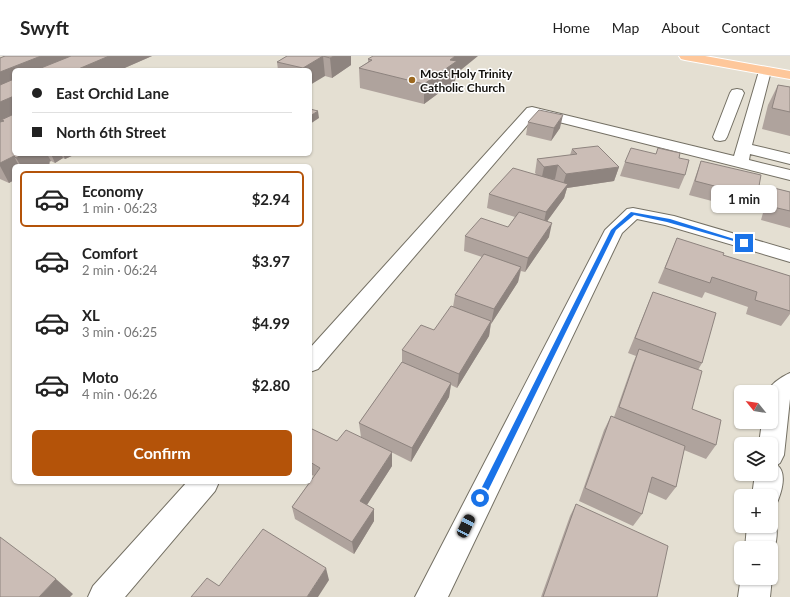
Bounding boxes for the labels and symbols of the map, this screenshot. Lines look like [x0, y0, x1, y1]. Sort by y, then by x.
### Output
place label: Most Holy Trinity Catholic Church [420, 66, 513, 95]
marker: Most Holy Trinity Catholic Church [407, 75, 417, 85]
callout: 1 min [711, 185, 777, 213]
route end [735, 234, 753, 252]
north arrow [734, 385, 778, 429]
route start [471, 489, 489, 507]
car [455, 513, 477, 539]

